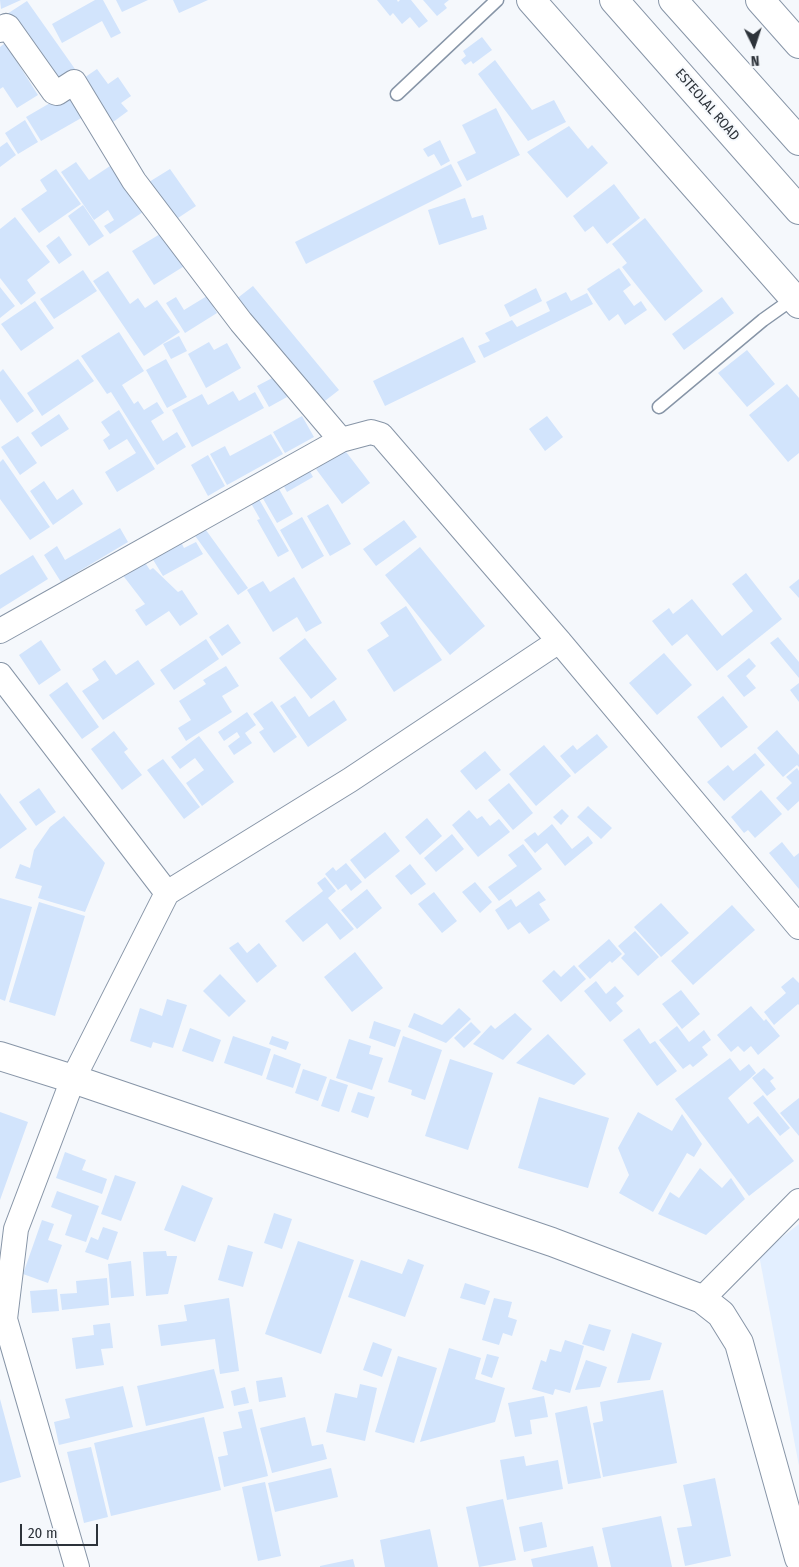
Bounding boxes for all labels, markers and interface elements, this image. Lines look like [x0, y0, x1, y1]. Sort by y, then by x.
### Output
north arrow [729, 20, 779, 70]
text: N [750, 52, 760, 69]
street label: ESTEOLAL ROAD [671, 66, 743, 144]
scale bar [22, 1514, 100, 1546]
text: 20 m [28, 1524, 58, 1542]

